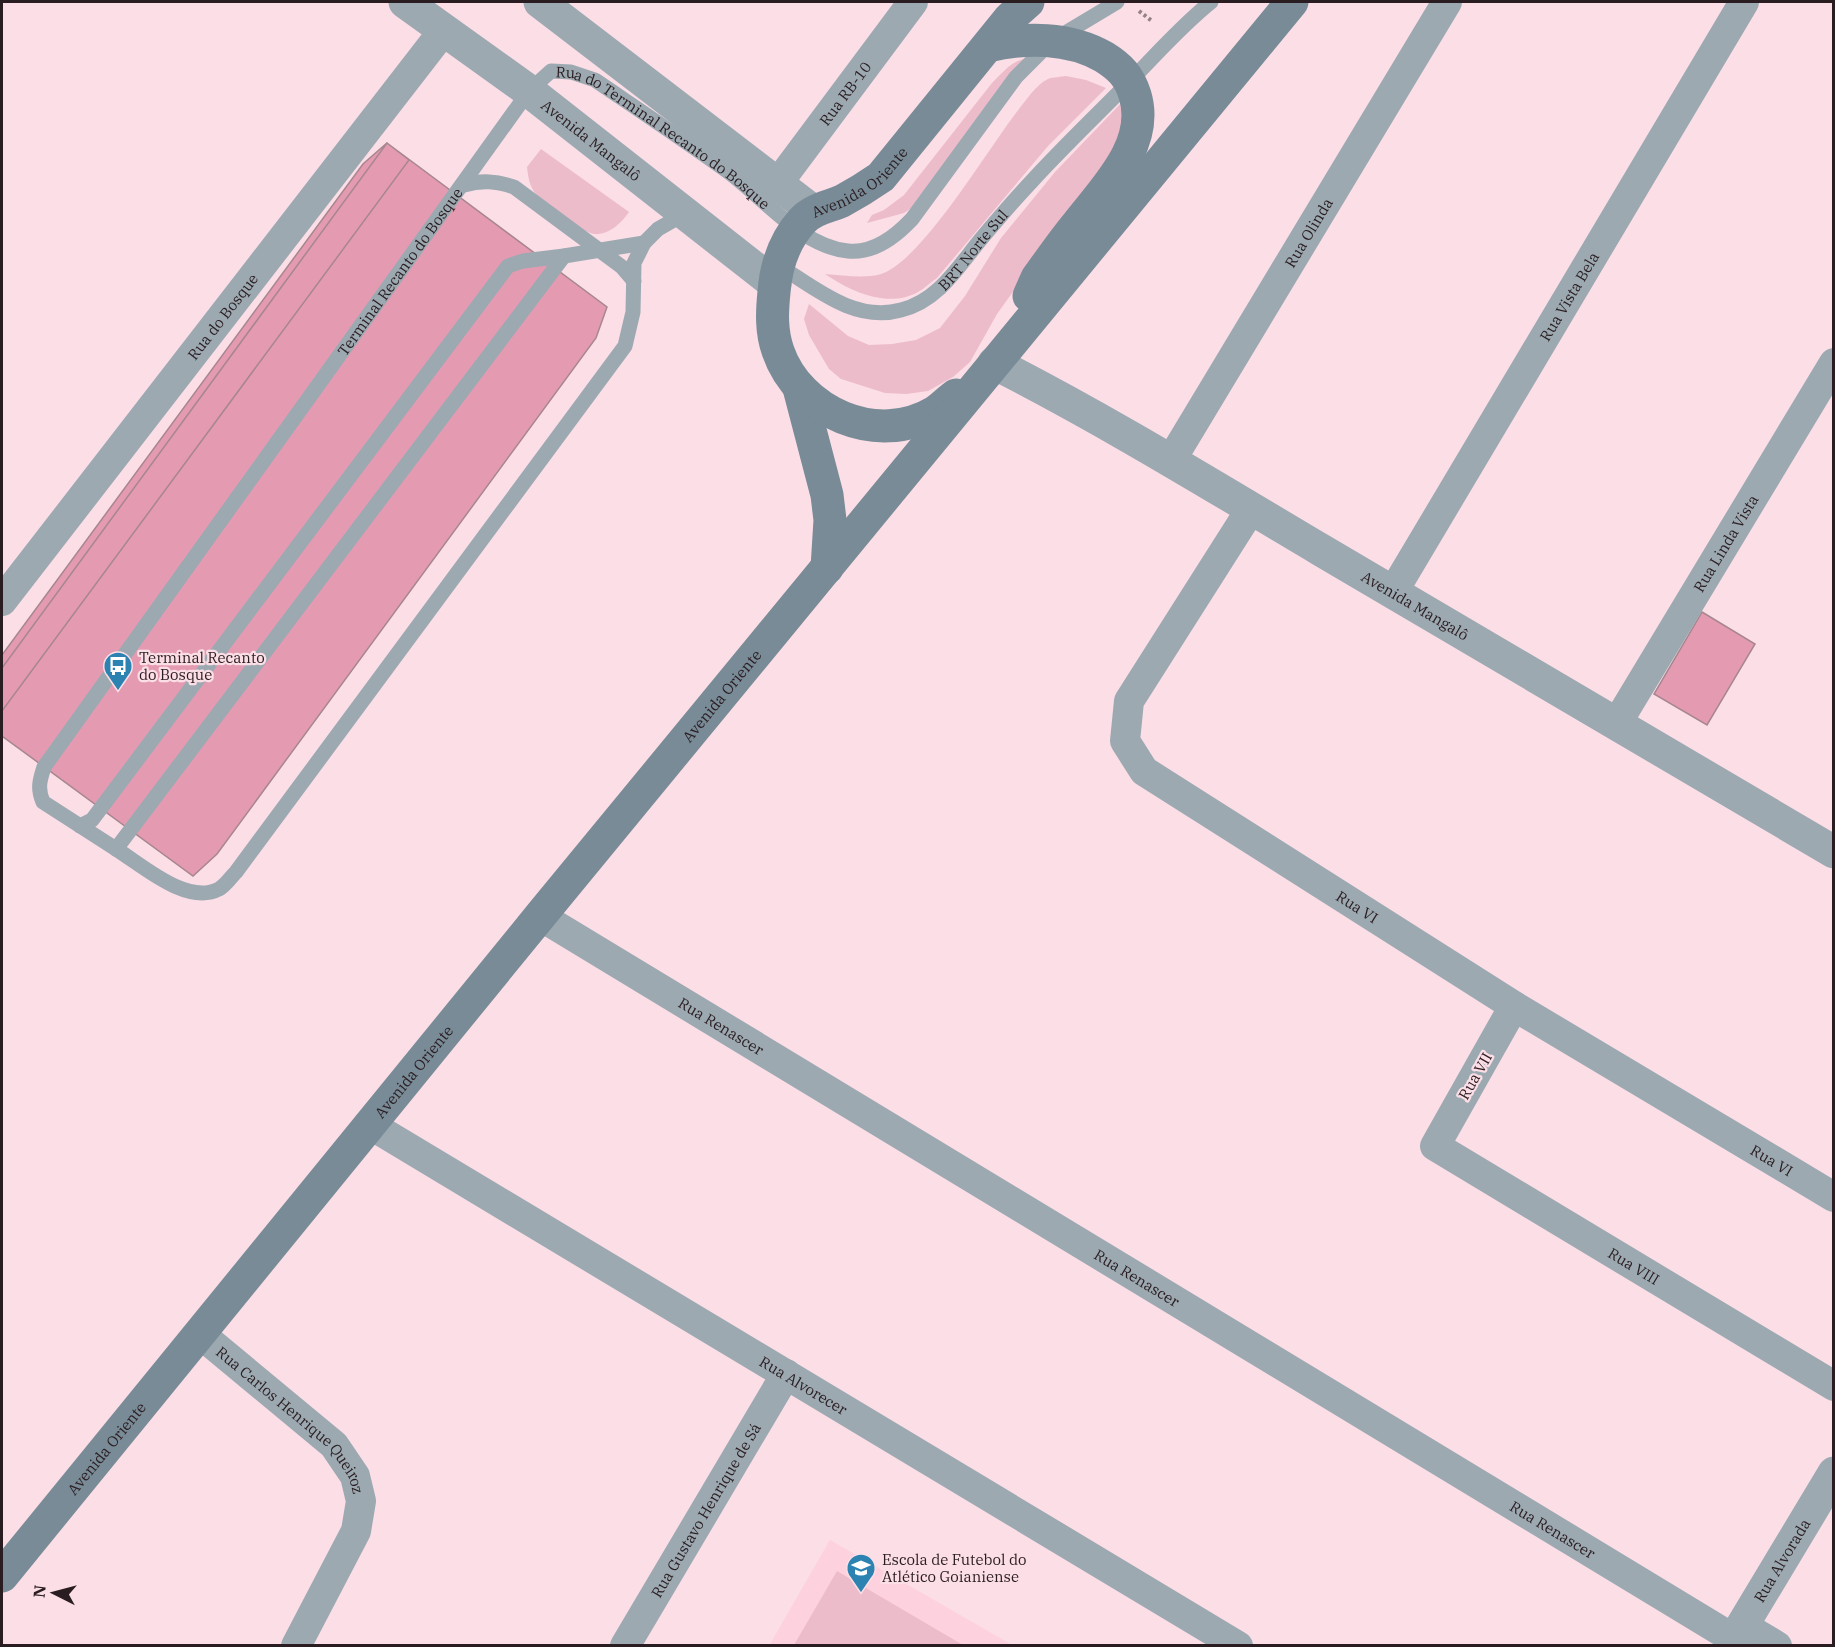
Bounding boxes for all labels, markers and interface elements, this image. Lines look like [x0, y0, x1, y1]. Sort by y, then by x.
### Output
street label: Rua RB-10 [815, 57, 875, 129]
street label: Rua do Terminal Recanto do Bosque [555, 62, 774, 213]
street label: Avenida Mangalô [538, 95, 645, 185]
street label: Avenida Oriente [808, 143, 911, 221]
street label: Terminal Recanto do Bosque [333, 184, 466, 359]
street label: Rua Olinda [1280, 194, 1336, 271]
street label: BRT Norte Sul [934, 205, 1012, 294]
street label: Rua Vista Bela [1535, 248, 1603, 344]
street label: Rua do Bosque [183, 269, 262, 363]
street label: Rua Linda Vista [1689, 491, 1762, 595]
street label: Avenida Mangalô [1358, 566, 1472, 644]
street label: Avenida Oriente [678, 645, 765, 746]
place label: Terminal Recanto do Bosque [139, 648, 265, 684]
bus stop icon: Terminal Recanto do Bosque [102, 650, 134, 692]
street label: Rua VI [1333, 886, 1382, 927]
street label: Rua Renascer [675, 993, 768, 1059]
street label: Avenida Oriente [370, 1021, 457, 1122]
street label: Rua VII [1454, 1049, 1496, 1103]
street label: Rua VI [1747, 1140, 1797, 1180]
street label: Rua VIII [1605, 1243, 1663, 1288]
street label: Rua Renascer [1091, 1244, 1183, 1311]
street label: Rua Carlos Henrique Queiroz [212, 1342, 368, 1496]
street label: Rua Alvorecer [756, 1351, 851, 1419]
street label: Avenida Oriente [63, 1398, 150, 1498]
street label: Rua Gustavo Henrique de Sá [646, 1419, 765, 1601]
street label: Rua Renascer [1507, 1496, 1599, 1563]
street label: Rua Alvorada [1749, 1515, 1814, 1606]
place label: Escola de Futebol do Atlético Goianiense [882, 1550, 1027, 1586]
school or university icon: Escola de Futebol do Atlético Goianiense [845, 1552, 877, 1594]
north arrow [24, 1563, 84, 1623]
text: N [28, 1584, 50, 1599]

